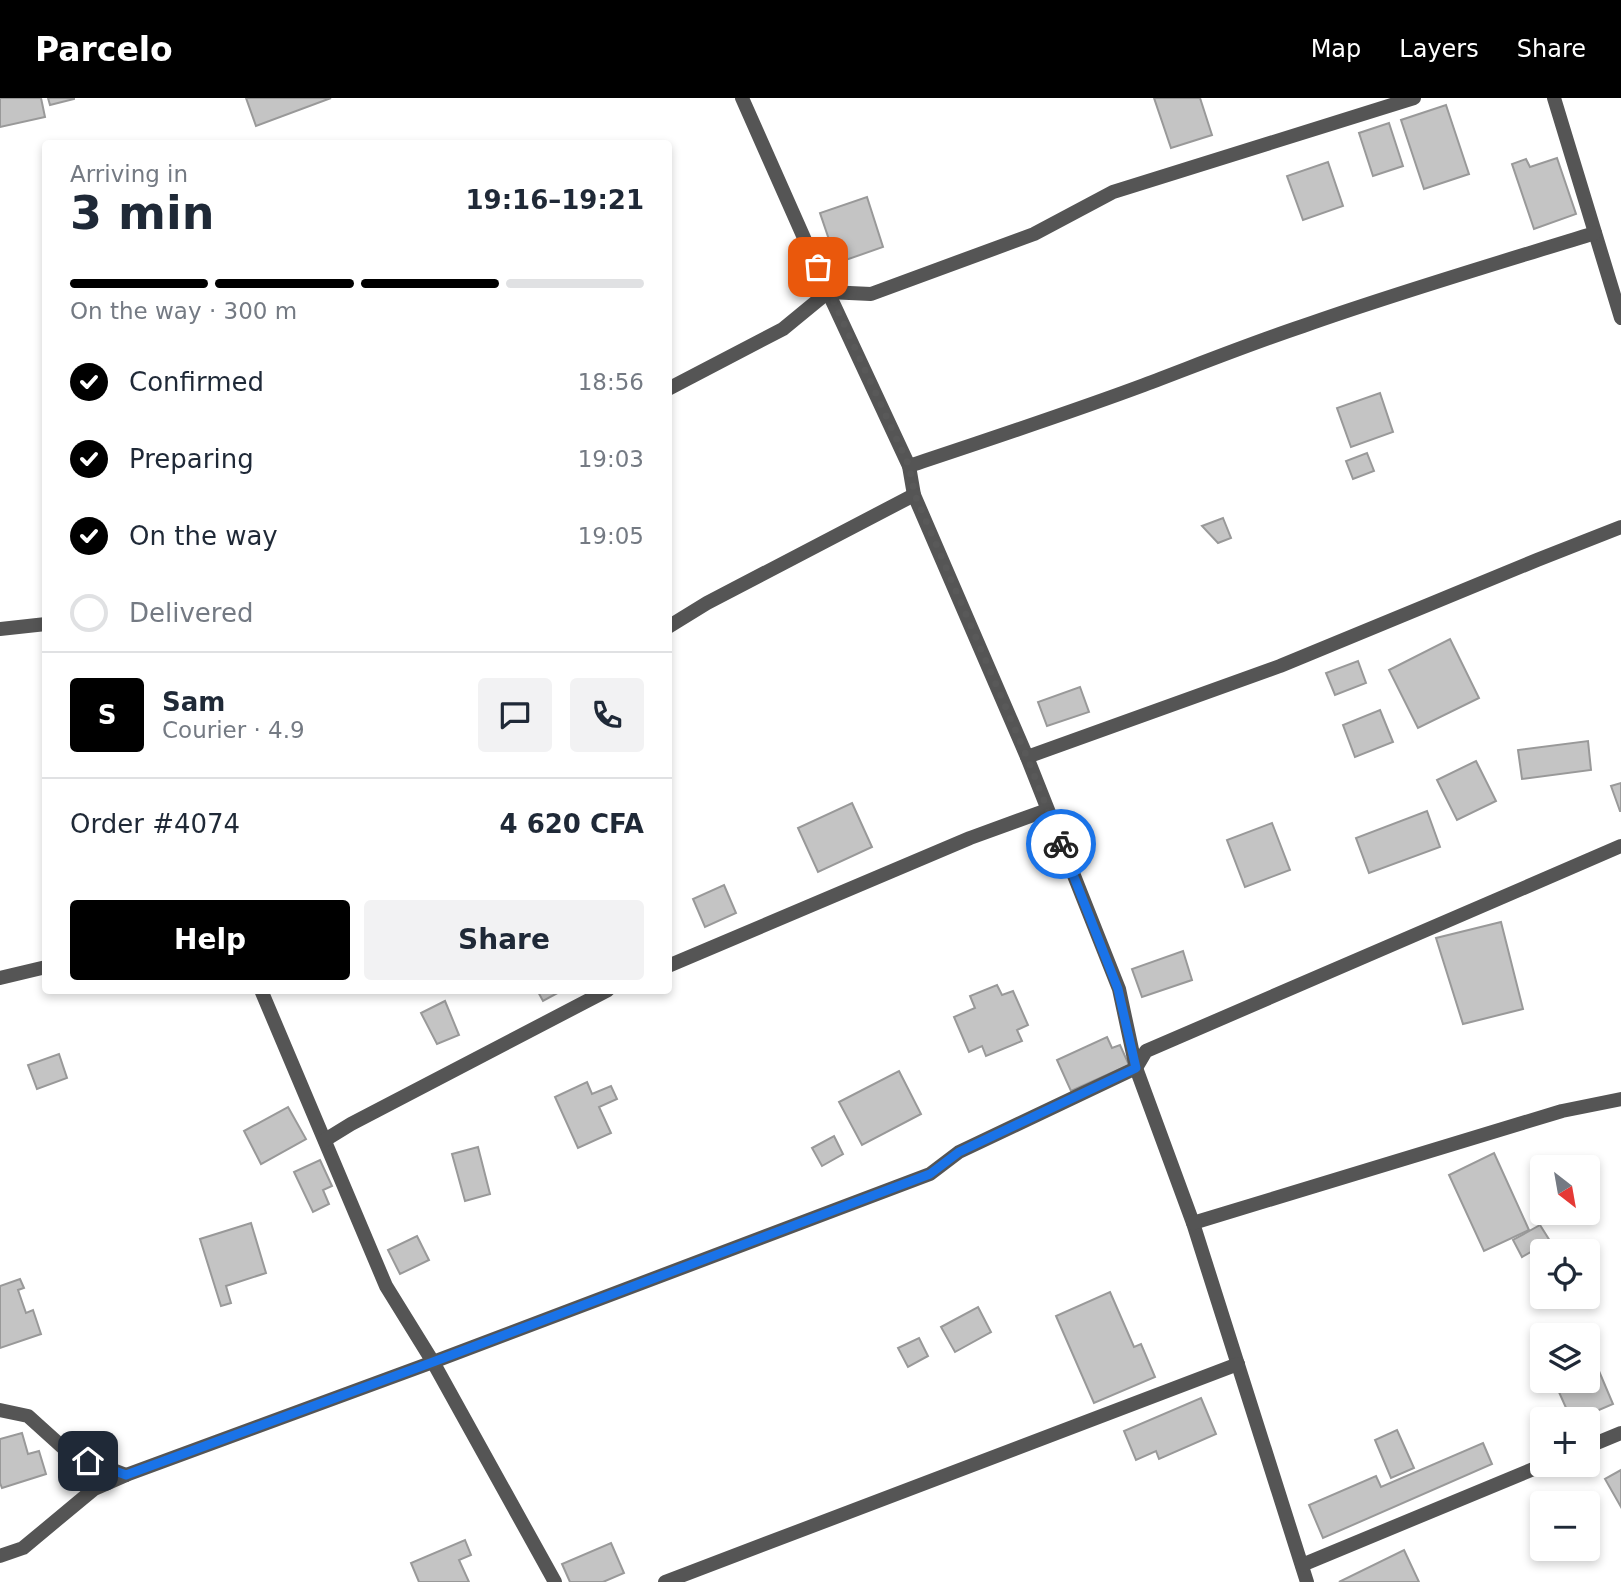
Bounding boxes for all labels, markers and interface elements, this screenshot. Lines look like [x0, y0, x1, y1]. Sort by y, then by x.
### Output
text: Parcelo [35, 30, 173, 69]
text: Map [1311, 35, 1361, 63]
text: Layers [1399, 35, 1479, 63]
text: Share [1517, 35, 1586, 63]
text: Arriving in [70, 161, 188, 187]
text: 19:16–19:21 [465, 185, 644, 215]
text: 3 min [70, 186, 214, 240]
pin [788, 237, 848, 297]
icon: bag [799, 248, 837, 286]
text: On the way · 300 m [70, 298, 297, 324]
icon: check [70, 363, 108, 401]
text: Confirmed [129, 367, 264, 397]
text: 18:56 [578, 369, 644, 395]
icon: check [70, 440, 108, 478]
text: Preparing [129, 444, 254, 474]
text: 19:03 [578, 446, 644, 472]
icon: check [70, 517, 108, 555]
text: On the way [129, 521, 278, 551]
text: 19:05 [578, 523, 644, 549]
text: Delivered [129, 598, 253, 628]
button: chat [478, 678, 552, 752]
button: phone [570, 678, 644, 752]
text: Sam [162, 687, 225, 717]
text: S [98, 700, 116, 730]
text: Courier · 4.9 [162, 717, 305, 743]
text: Order #4074 [70, 809, 240, 839]
text: 4 620 CFA [500, 809, 644, 839]
courier [1026, 809, 1096, 879]
icon: bike [1042, 825, 1080, 863]
button: Help [70, 900, 350, 980]
button: Share [364, 900, 644, 980]
north arrow [1530, 1155, 1600, 1225]
map controls [1530, 1155, 1600, 1561]
button: locate [1530, 1239, 1600, 1309]
button: layers [1530, 1323, 1600, 1393]
button: + [1530, 1407, 1600, 1477]
pin [58, 1431, 118, 1491]
icon: home [69, 1442, 107, 1480]
button: − [1530, 1491, 1600, 1561]

